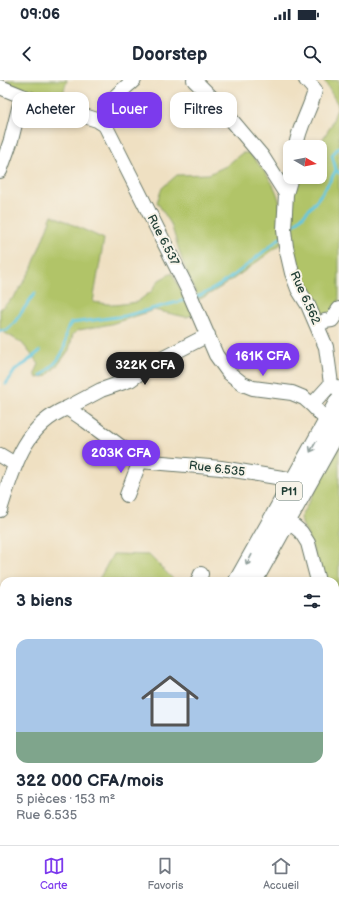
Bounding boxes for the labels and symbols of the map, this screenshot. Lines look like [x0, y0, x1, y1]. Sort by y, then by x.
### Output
north arrow [283, 140, 327, 184]
street label: Rue 6.537 [144, 212, 182, 268]
street label: Rue 6.562 [287, 269, 323, 327]
pin: 161K CFA [222, 343, 304, 377]
pin: 322K CFA [104, 352, 186, 386]
pin: 203K CFA [80, 440, 162, 474]
one-way arrow [309, 441, 316, 453]
street label: Rue 6.535 [188, 458, 246, 480]
road number: P11 [276, 482, 302, 500]
one-way arrow [245, 554, 252, 566]

